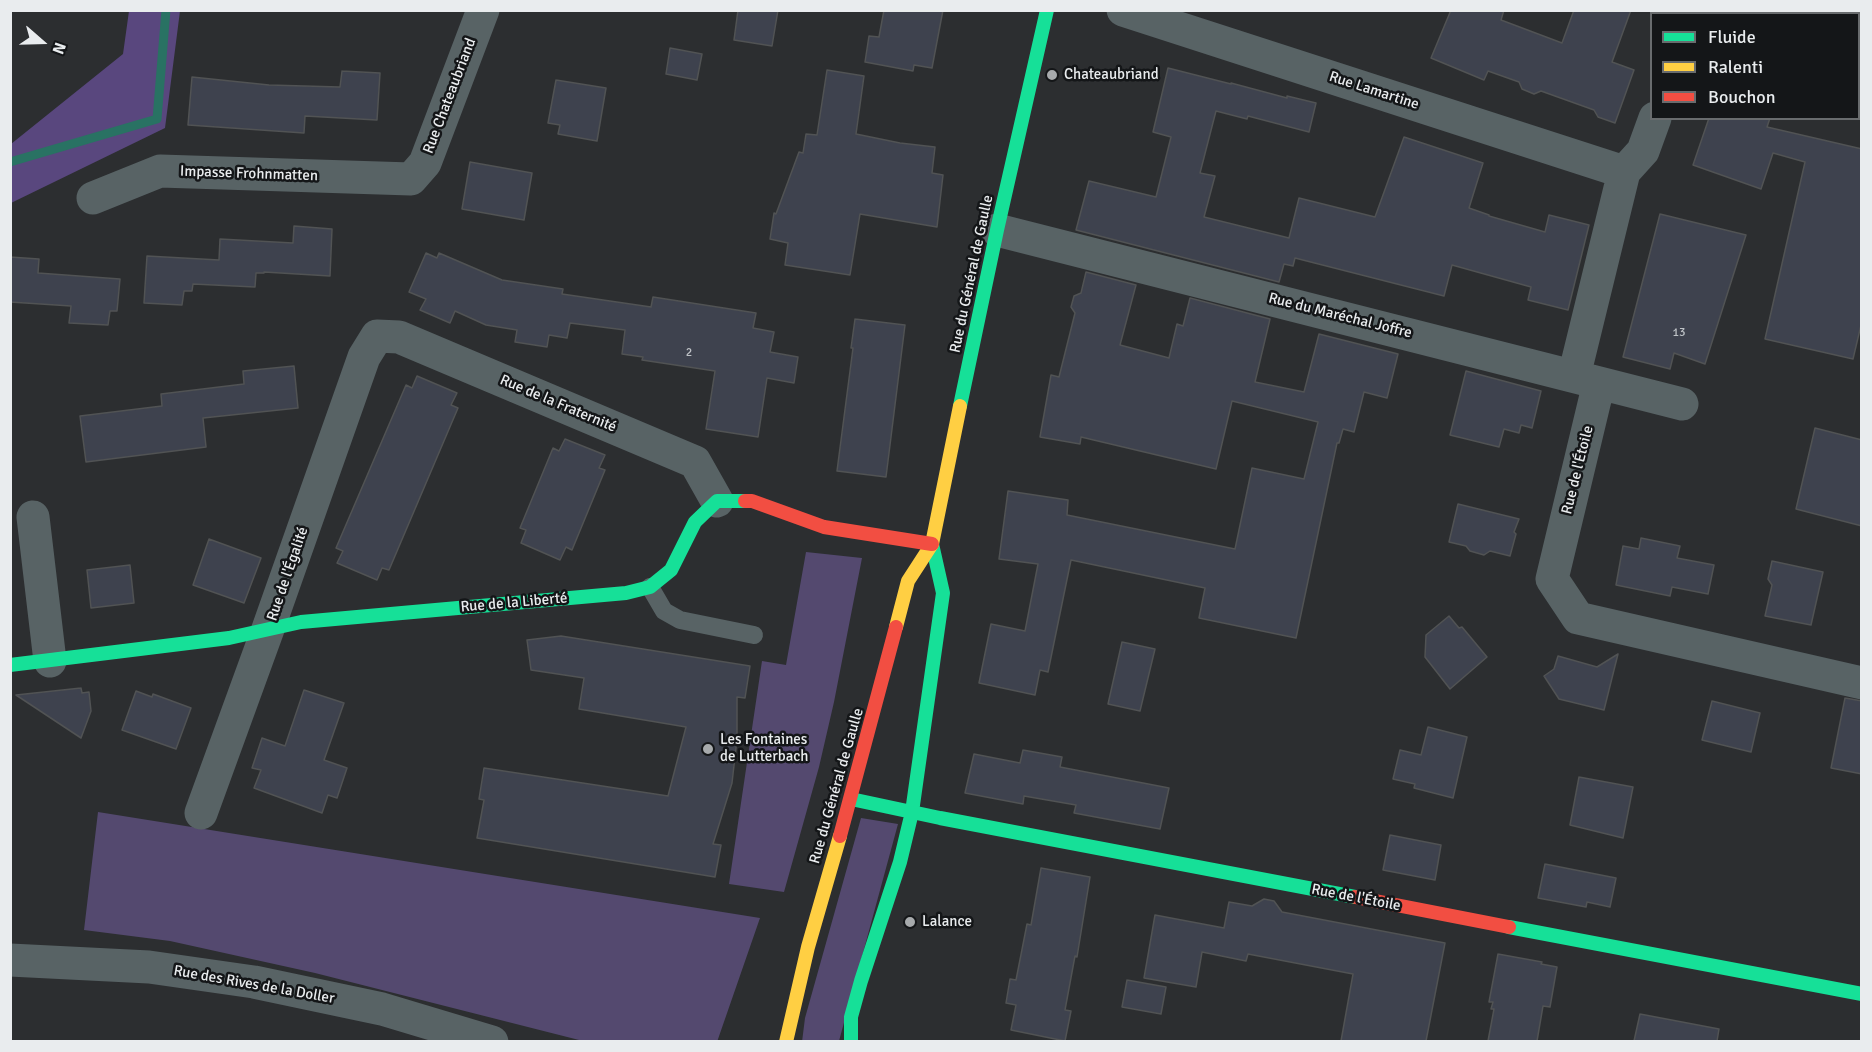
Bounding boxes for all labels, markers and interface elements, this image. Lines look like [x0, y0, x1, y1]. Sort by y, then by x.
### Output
north arrow [12, 12, 72, 72]
legend [1650, 12, 1860, 120]
text: Fluide [1708, 26, 1756, 48]
street label: Rue Chateaubriand [420, 36, 480, 156]
text: N [48, 39, 70, 57]
text: Ralenti [1708, 56, 1763, 78]
place label: Chateaubriand [1064, 66, 1159, 84]
marker: Chateaubriand [1045, 68, 1059, 82]
street label: Rue Lamartine [1327, 68, 1421, 114]
text: Bouchon [1708, 86, 1776, 108]
street label: Impasse Frohnmatten [180, 163, 318, 185]
street label: Rue du Général de Gaulle [946, 193, 998, 355]
street label: Rue du Maréchal Joffre [1266, 289, 1414, 343]
house number: 13 [1673, 326, 1685, 340]
house number: 2 [686, 346, 692, 360]
street label: Rue de la Fraternité [497, 371, 619, 437]
street label: Rue de l'Étoile [1558, 424, 1598, 516]
street label: Rue de l'Égalité [263, 525, 313, 623]
street label: Rue de la Liberté [460, 589, 568, 617]
street label: Rue du Général de Gaulle [806, 706, 868, 866]
place label: Les Fontaines de Lutterbach [720, 731, 809, 766]
marker: Les Fontaines de Lutterbach [701, 742, 715, 756]
street label: Rue de l'Étoile [1310, 881, 1402, 915]
place label: Lalance [922, 913, 972, 931]
marker: Lalance [903, 915, 917, 929]
street label: Rue des Rives de la Doller [172, 962, 336, 1008]

